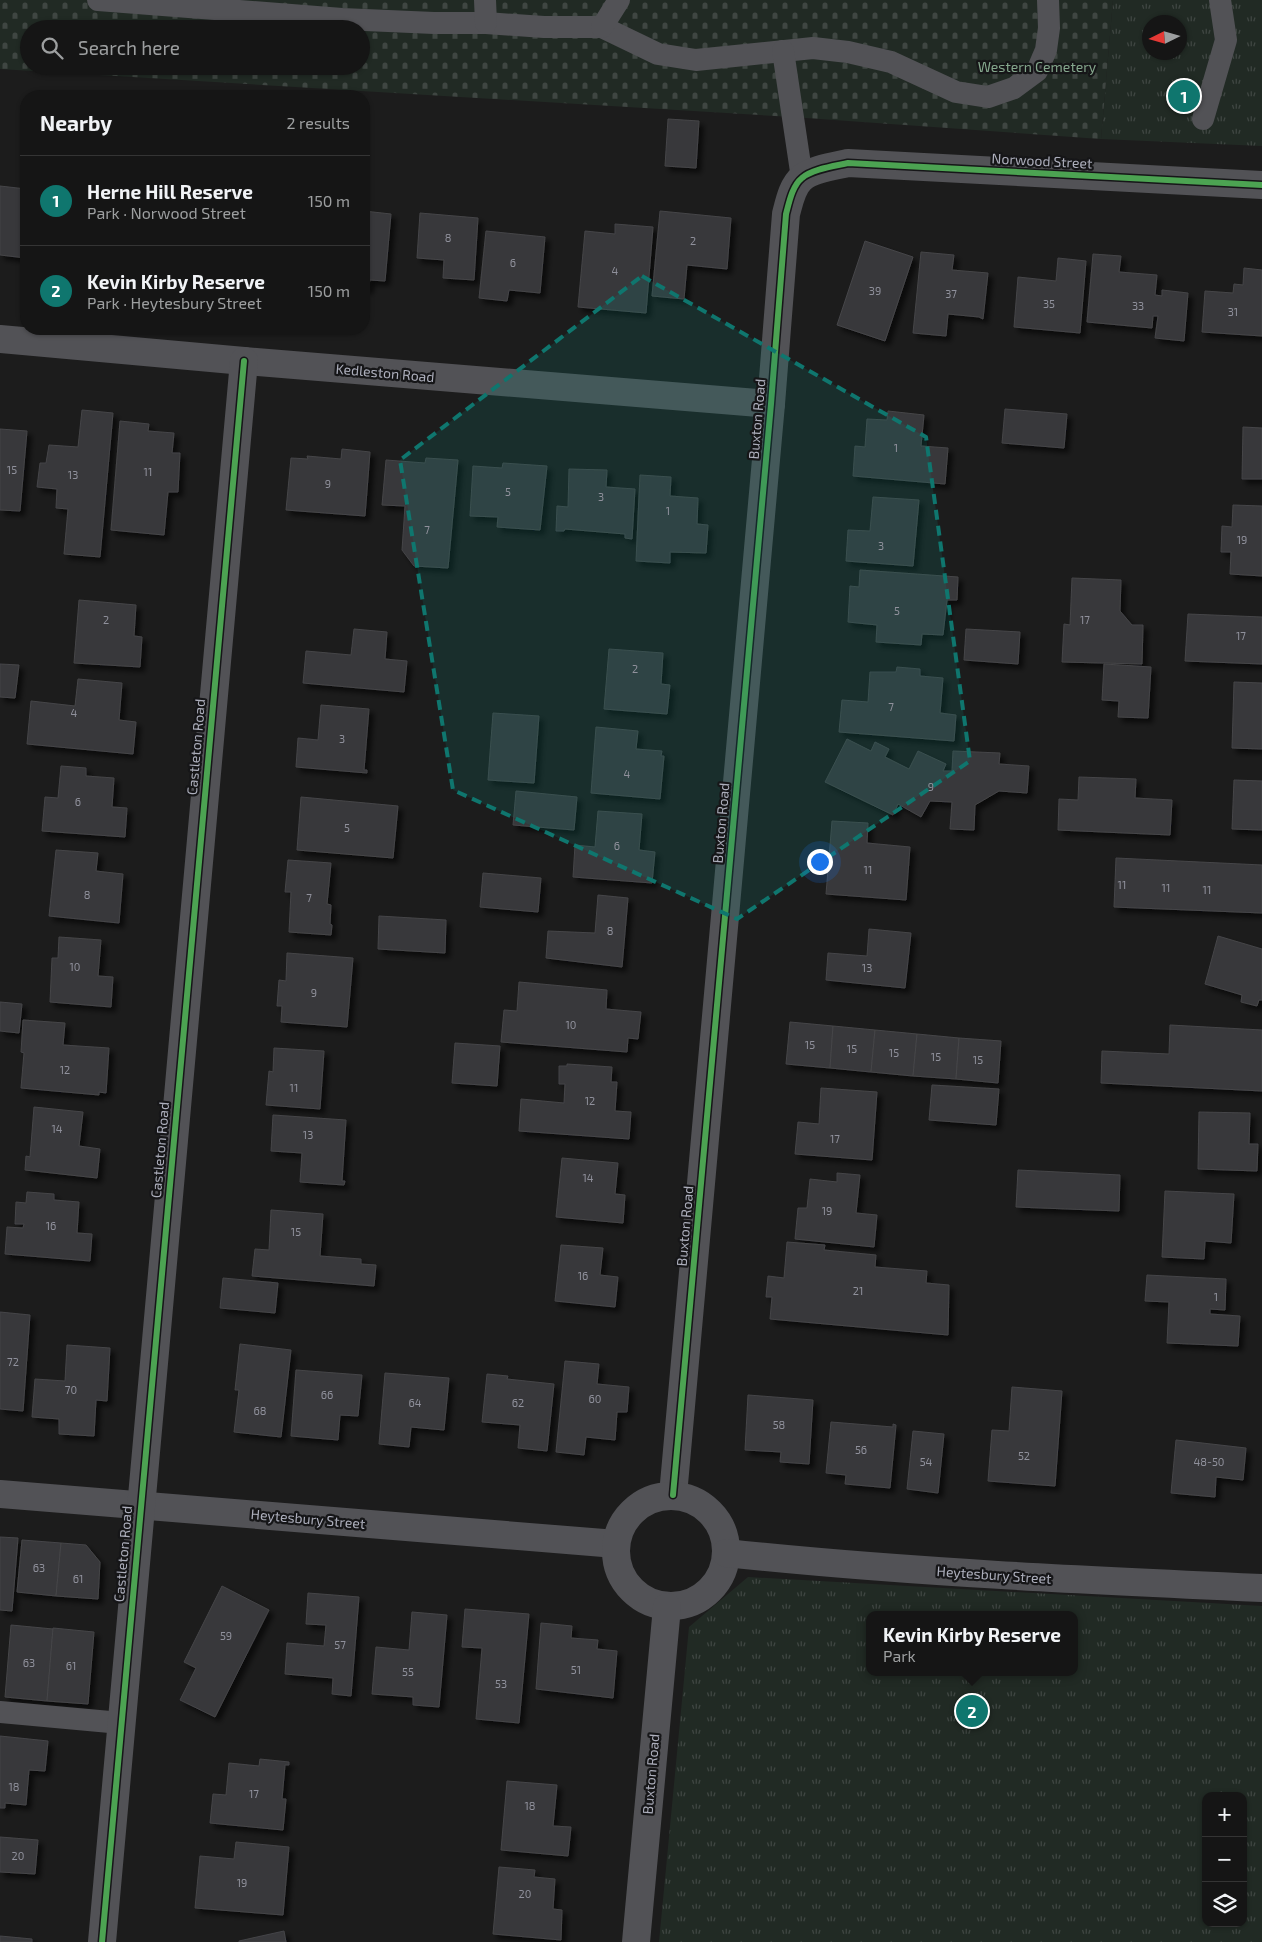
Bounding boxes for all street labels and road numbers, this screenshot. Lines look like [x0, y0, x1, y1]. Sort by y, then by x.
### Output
street label: Norwood Street [991, 149, 1093, 172]
street label: Kedleston Road [335, 360, 435, 385]
street label: Buxton Road [745, 378, 768, 460]
street label: Castleton Road [183, 698, 208, 796]
street label: Buxton Road [709, 782, 732, 864]
street label: Castleton Road [147, 1101, 172, 1199]
street label: Buxton Road [673, 1185, 696, 1267]
street label: Castleton Road [110, 1505, 135, 1603]
street label: Heytesbury Street [250, 1505, 366, 1532]
street label: Heytesbury Street [936, 1562, 1052, 1587]
street label: Buxton Road [639, 1733, 662, 1815]

